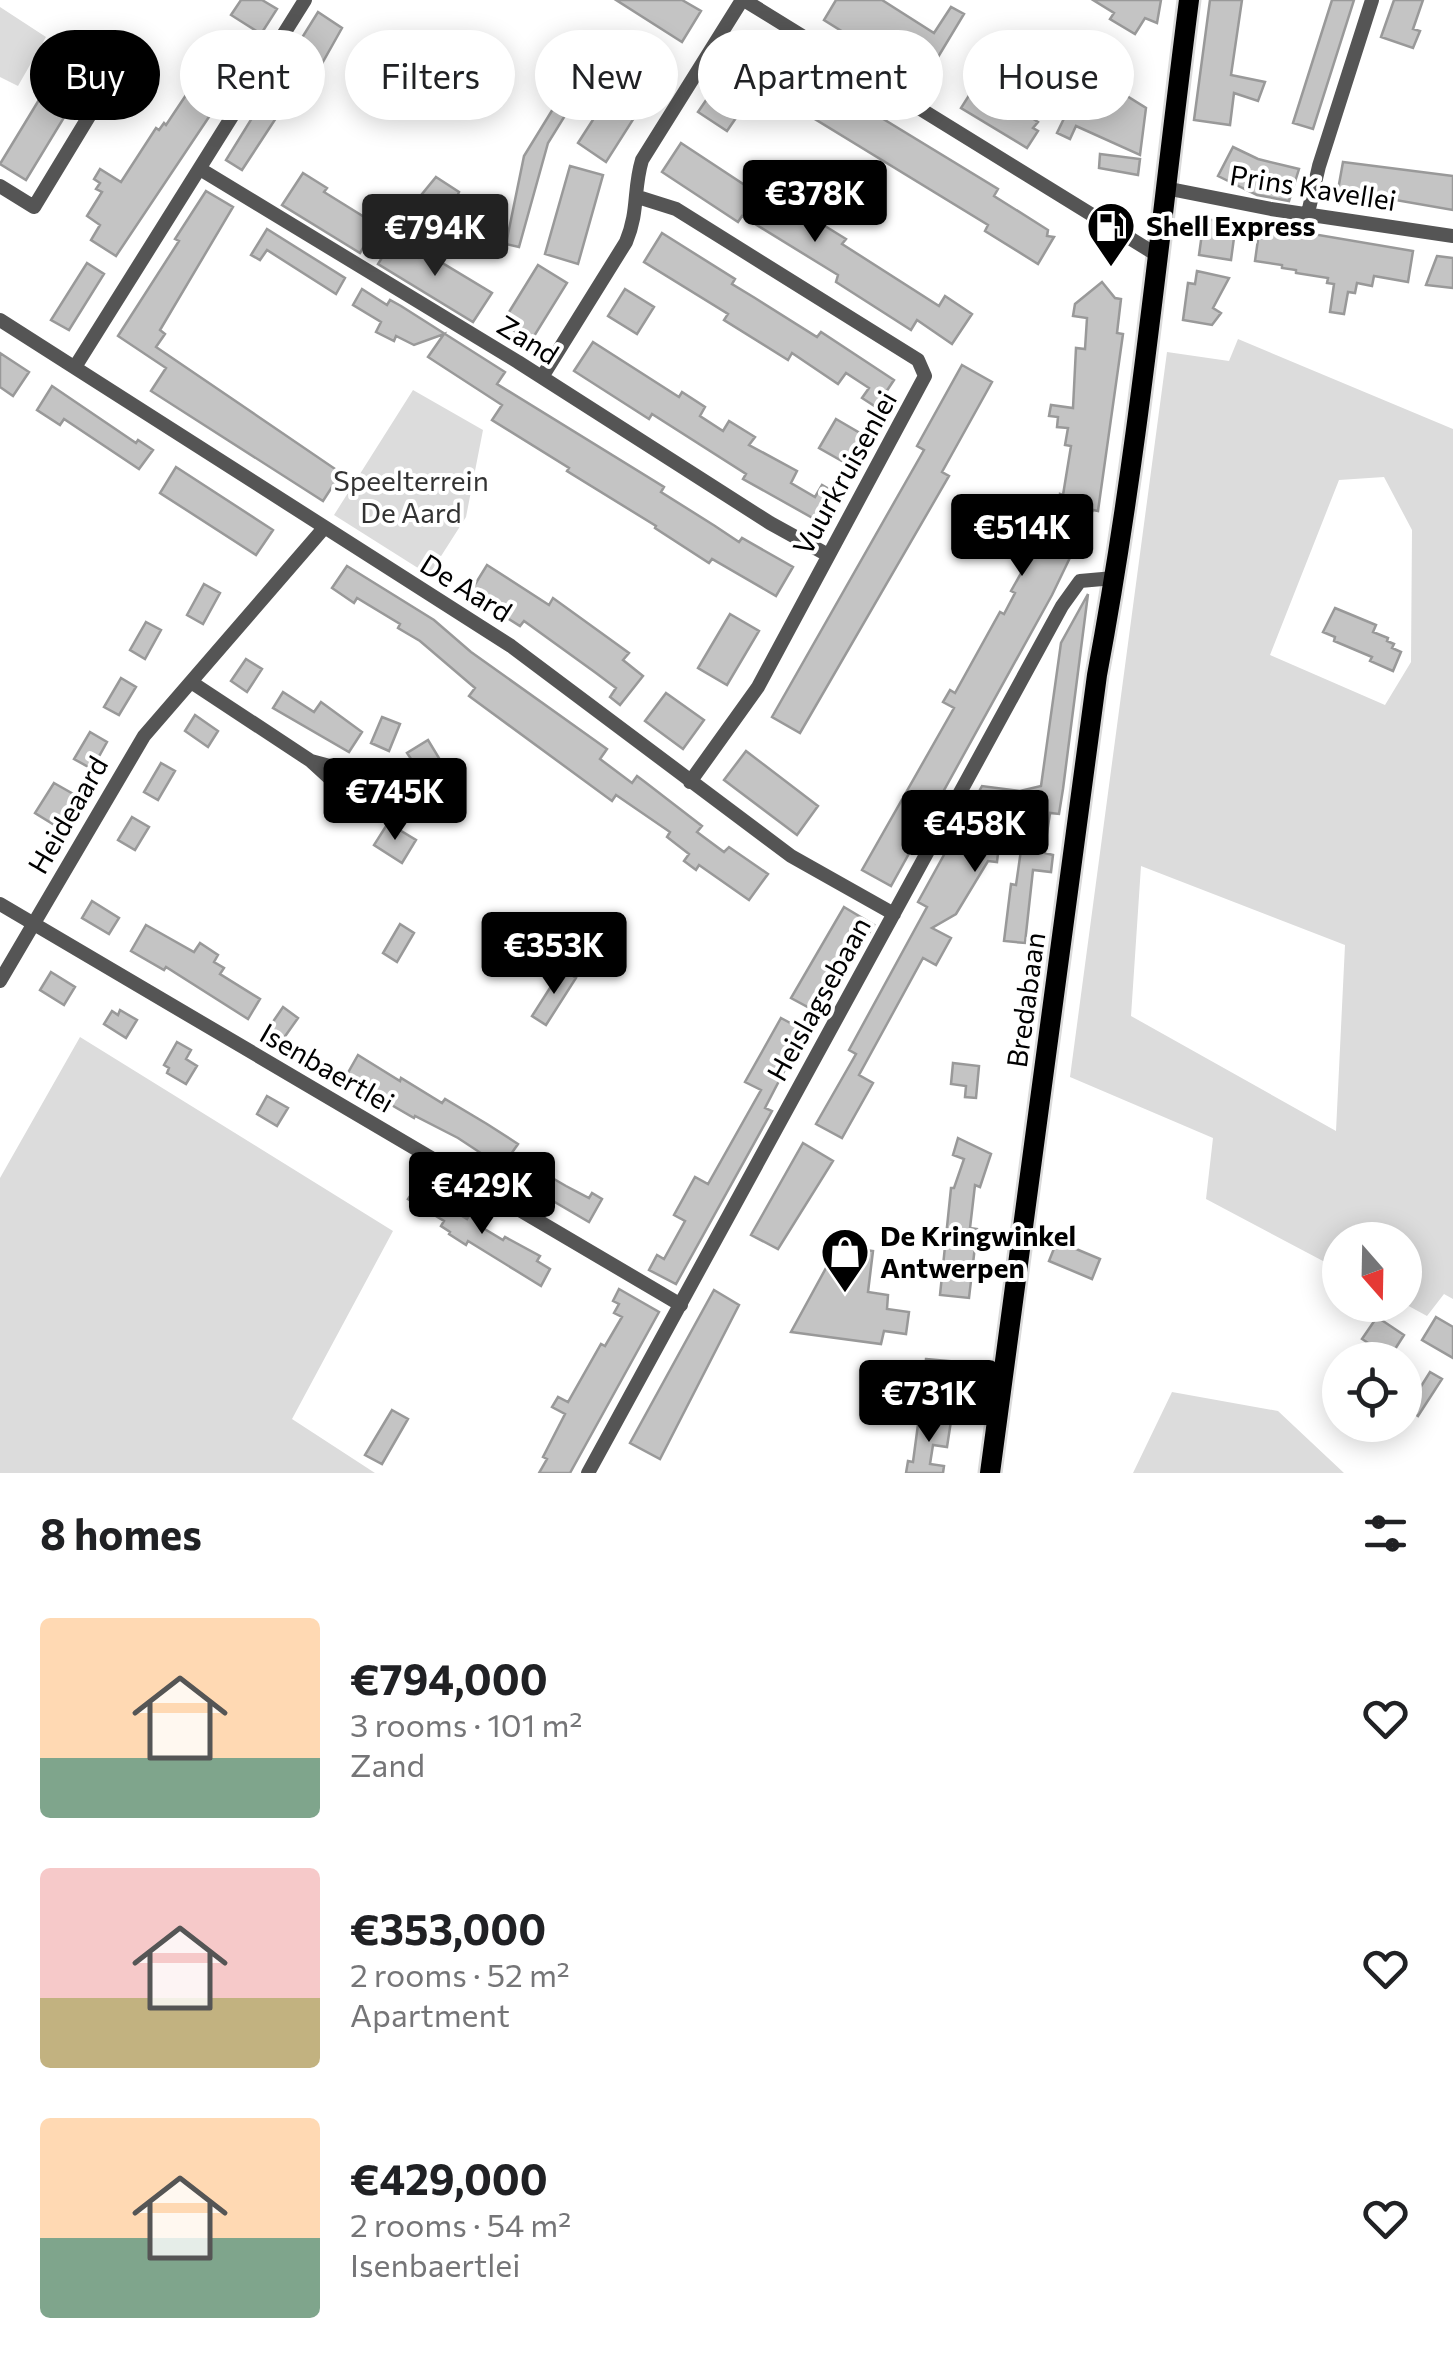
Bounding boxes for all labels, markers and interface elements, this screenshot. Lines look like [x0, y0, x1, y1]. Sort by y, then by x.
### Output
chip: Buy [30, 30, 160, 120]
chip: Rent [180, 30, 325, 120]
chip: Filters [345, 30, 515, 120]
chip: New [535, 30, 678, 120]
chip: Apartment [698, 30, 943, 120]
chip: House [963, 30, 1134, 120]
street label: Prins Kavellei [1228, 157, 1399, 217]
pin: €378K [745, 160, 885, 245]
text: €378K [765, 172, 865, 212]
pin: €794K [365, 194, 505, 279]
fuel station icon: Shell Express [1085, 200, 1137, 268]
text: €794K [384, 206, 486, 246]
place label: Shell Express [1146, 208, 1315, 242]
street label: Zand [492, 307, 565, 371]
street label: Vuurkruisenlei [785, 385, 903, 560]
park label: Speelterrein De Aard [333, 463, 489, 529]
pin: €514K [952, 494, 1092, 579]
text: €514K [973, 506, 1071, 546]
street label: De Aard [415, 546, 518, 628]
street label: Heideaard [20, 750, 114, 879]
pin: €745K [325, 758, 465, 843]
text: €745K [346, 770, 444, 810]
pin: €458K [905, 790, 1045, 875]
text: €458K [924, 802, 1026, 842]
street label: Heislagsebaan [759, 911, 877, 1086]
pin: €353K [484, 912, 624, 997]
text: €353K [504, 924, 604, 964]
street label: Bredabaan [999, 930, 1051, 1070]
street label: Isenbaertlei [254, 1015, 401, 1119]
pin: €429K [412, 1152, 552, 1237]
text: €429K [431, 1164, 533, 1204]
place label: De Kringwinkel Antwerpen [880, 1218, 1076, 1284]
north arrow [1322, 1222, 1422, 1322]
map controls [1322, 1222, 1422, 1442]
shop icon: De Kringwinkel Antwerpen [819, 1226, 871, 1294]
button: locate [1322, 1342, 1422, 1442]
pin: €731K [859, 1360, 999, 1445]
text: €731K [881, 1372, 977, 1412]
icon: filters [1358, 1506, 1413, 1561]
text: 8 homes [40, 1507, 202, 1559]
text: €794,000 [350, 1652, 548, 1704]
icon: home [120, 1658, 240, 1778]
icon: heart [1358, 1691, 1413, 1746]
text: 3 rooms · 101 m² [350, 1704, 582, 1744]
text: Zand [350, 1744, 425, 1784]
text: €353,000 [350, 1902, 546, 1954]
icon: home [120, 1908, 240, 2028]
icon: heart [1358, 1941, 1413, 1996]
text: 2 rooms · 52 m² [350, 1954, 570, 1994]
text: Apartment [350, 1994, 510, 2034]
text: €429,000 [350, 2152, 548, 2204]
icon: home [120, 2158, 240, 2278]
icon: heart [1358, 2191, 1413, 2246]
text: 2 rooms · 54 m² [350, 2204, 571, 2244]
text: Isenbaertlei [350, 2244, 520, 2284]

